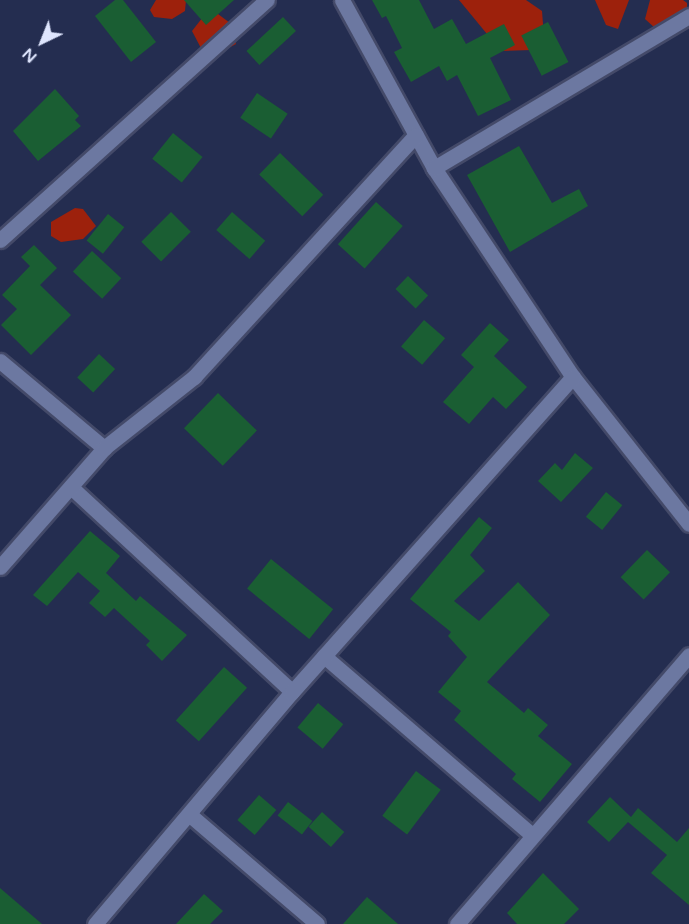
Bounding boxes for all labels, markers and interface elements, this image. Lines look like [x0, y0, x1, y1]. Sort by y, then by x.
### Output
north arrow [12, 12, 72, 72]
text: N [18, 43, 41, 67]

